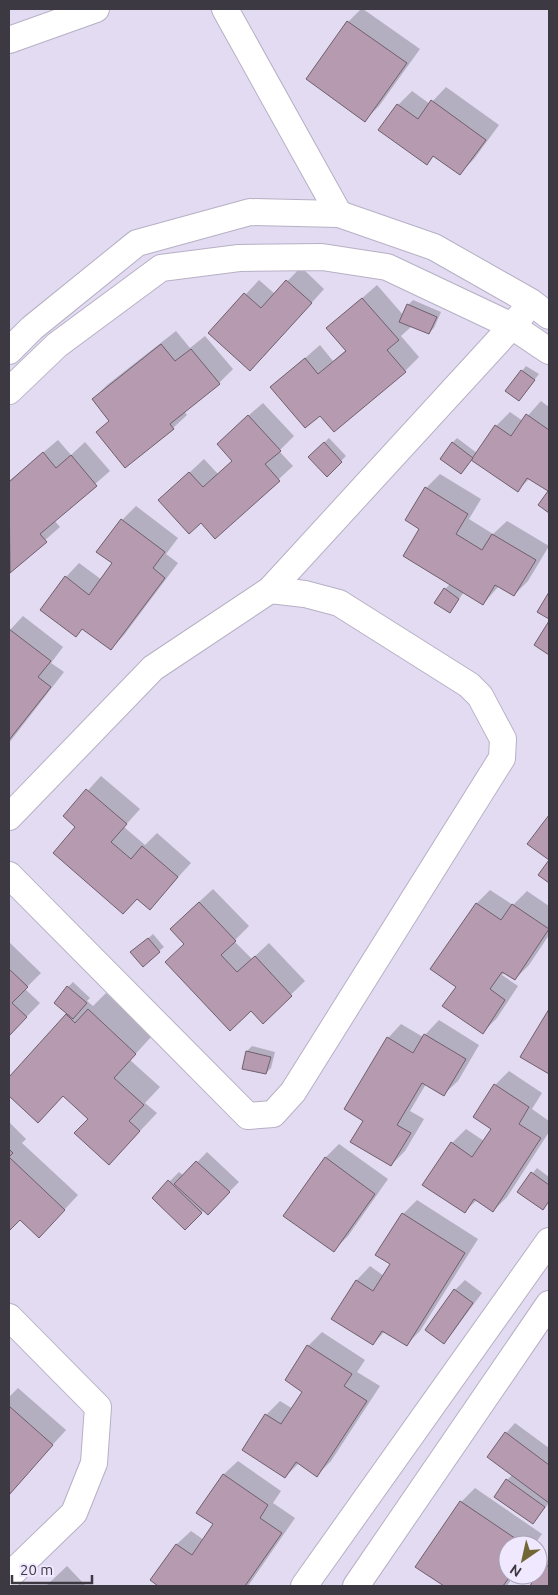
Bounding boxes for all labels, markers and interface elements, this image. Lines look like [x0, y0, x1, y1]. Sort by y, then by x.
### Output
north arrow [498, 1535, 548, 1585]
scale bar [12, 1552, 92, 1584]
text: 20 m [20, 1561, 53, 1578]
text: N [507, 1561, 525, 1580]

